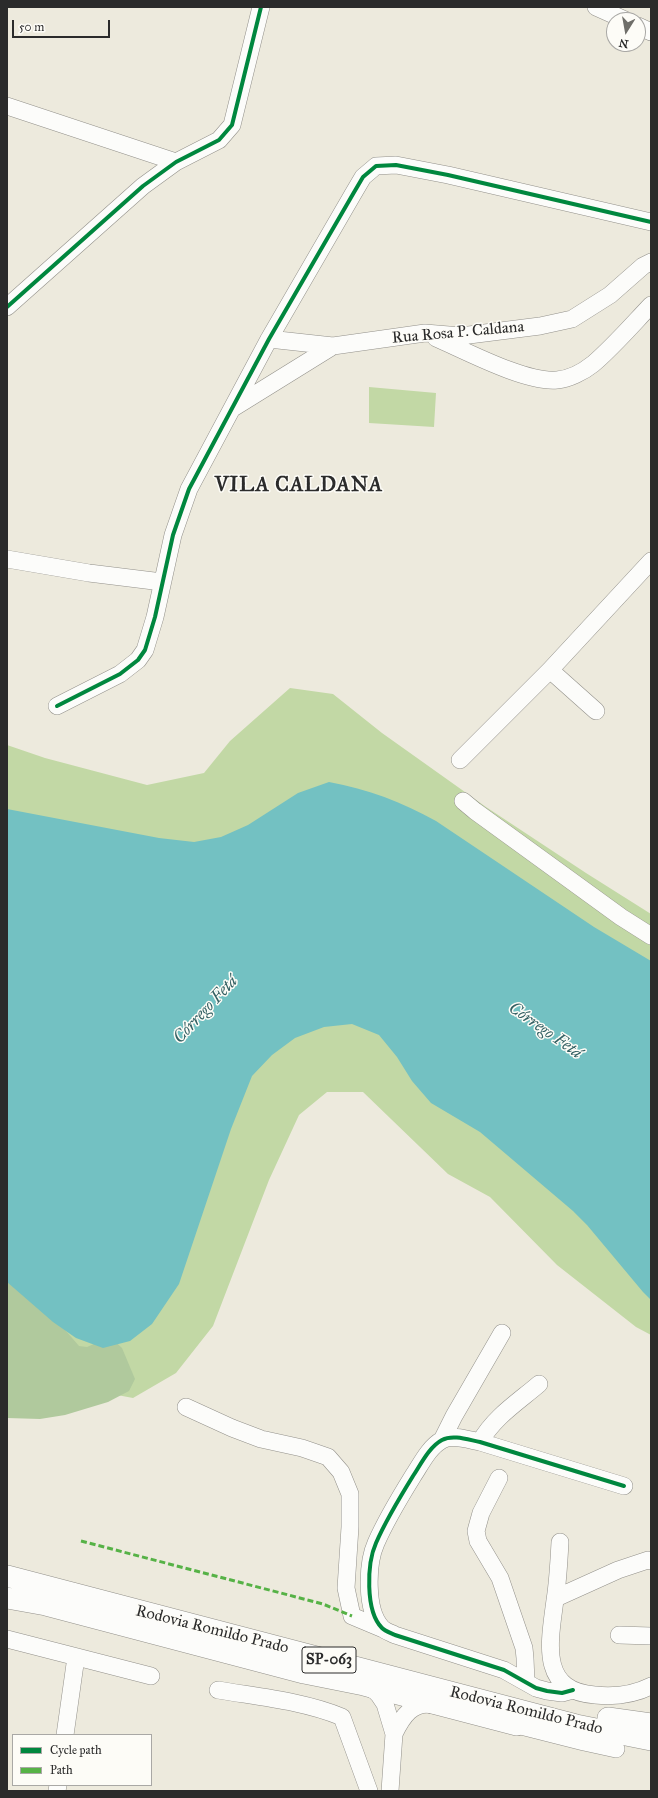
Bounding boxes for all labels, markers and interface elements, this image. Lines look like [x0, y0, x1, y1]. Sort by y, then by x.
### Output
scale bar [14, 12, 112, 38]
north arrow [606, 12, 646, 52]
text: 50 m [19, 20, 44, 34]
text: N [618, 36, 630, 51]
street label: Rua Rosa P. Caldana [391, 318, 525, 348]
district label: VILA CALDANA [215, 474, 383, 498]
water label: Córrego Fetá [170, 972, 242, 1048]
water label: Córrego Fetá [504, 998, 586, 1064]
street label: Rodovia Romildo Prado [134, 1602, 290, 1658]
road number: SP-063 [302, 1647, 356, 1673]
street label: Rodovia Romildo Prado [448, 1683, 604, 1739]
legend [12, 1734, 152, 1786]
text: Cycle path [50, 1743, 102, 1757]
text: Path [50, 1763, 73, 1777]

